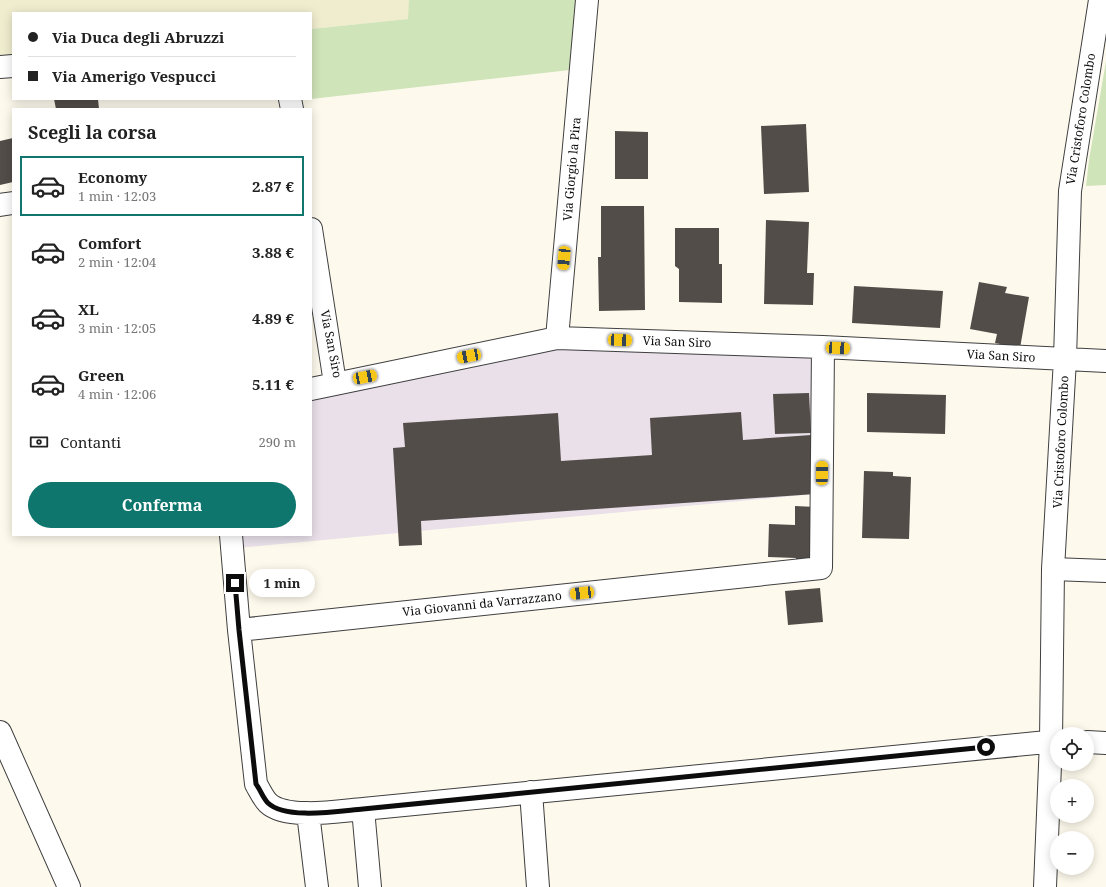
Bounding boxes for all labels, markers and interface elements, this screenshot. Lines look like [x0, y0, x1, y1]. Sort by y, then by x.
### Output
text: Via Duca degli Abruzzi [52, 27, 224, 47]
street label: Via Cristoforo Colombo [1062, 52, 1099, 186]
text: Via Amerigo Vespucci [52, 66, 216, 86]
street label: Via Giorgio la Pira [559, 116, 585, 221]
text: Scegli la corsa [28, 120, 157, 144]
text: Economy [78, 167, 147, 187]
icon: car [30, 168, 66, 204]
text: 2.87 € [252, 176, 294, 196]
text: 1 min · 12:03 [78, 187, 156, 205]
text: Comfort [78, 233, 141, 253]
icon: car [30, 234, 66, 270]
text: 3.88 € [252, 242, 294, 262]
car [557, 246, 571, 270]
text: 2 min · 12:04 [78, 253, 156, 271]
text: XL [78, 299, 99, 319]
icon: car [30, 300, 66, 336]
text: 4.89 € [252, 308, 294, 328]
street label: Via San Siro [317, 308, 346, 379]
text: 3 min · 12:05 [78, 319, 156, 337]
street label: Via San Siro [642, 332, 712, 351]
car [608, 334, 632, 346]
car [826, 341, 850, 355]
street label: Via San Siro [966, 345, 1036, 366]
car [456, 348, 482, 364]
text: Green [78, 365, 125, 385]
icon: car [30, 366, 66, 402]
car [352, 369, 378, 385]
text: 5.11 € [252, 374, 294, 394]
street label: Via Cristoforo Colombo [1049, 375, 1072, 509]
text: 4 min · 12:06 [78, 385, 156, 403]
icon: cash [28, 431, 50, 453]
text: Contanti [60, 432, 121, 452]
text: 290 m [259, 433, 296, 451]
car [816, 461, 828, 485]
button: Conferma [28, 482, 296, 528]
callout: 1 min [249, 569, 315, 597]
route end [226, 574, 244, 592]
text: 1 min [264, 574, 300, 592]
car [569, 586, 595, 600]
street label: Via Giovanni da Varrazzano [401, 587, 563, 620]
map controls [1050, 727, 1094, 875]
button: locate [1050, 727, 1094, 771]
route start [977, 738, 995, 756]
button: + [1050, 779, 1094, 823]
button: − [1050, 831, 1094, 875]

